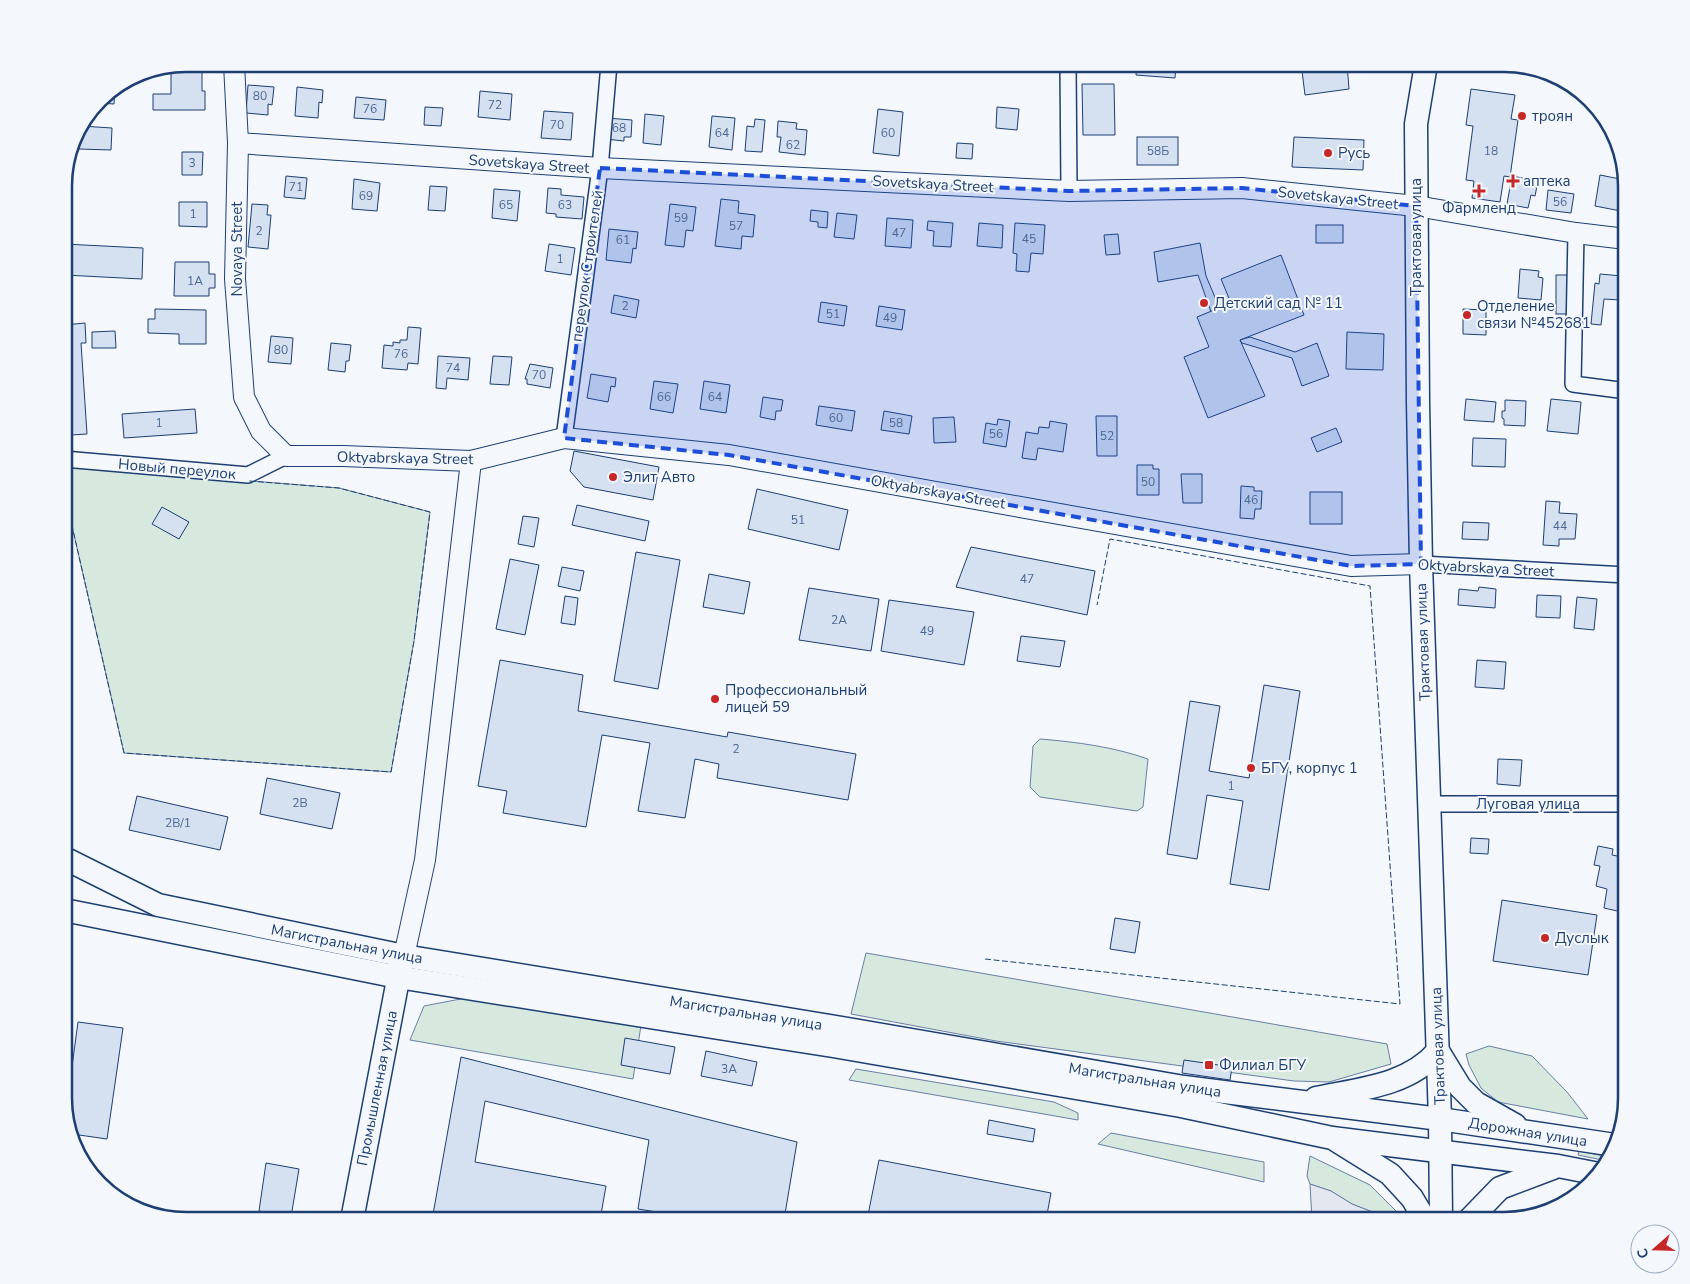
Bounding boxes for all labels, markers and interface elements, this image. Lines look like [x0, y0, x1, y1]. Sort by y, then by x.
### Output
house number: 80 [253, 88, 267, 104]
house number: 72 [488, 97, 502, 113]
house number: 76 [363, 101, 377, 117]
place label: троян [1532, 106, 1573, 126]
marker: троян [1516, 110, 1528, 122]
house number: 70 [550, 117, 564, 133]
house number: 68 [612, 120, 626, 136]
house number: 64 [715, 125, 729, 141]
house number: 60 [881, 125, 895, 141]
house number: 62 [786, 137, 800, 153]
house number: 58Б [1147, 143, 1169, 159]
place label: Русь [1338, 143, 1370, 163]
house number: 18 [1484, 143, 1498, 159]
marker: Русь [1322, 147, 1334, 159]
street label: Sovetskaya Street [468, 150, 591, 178]
house number: 3 [188, 155, 196, 171]
street label: Sovetskaya Street [872, 171, 995, 197]
place label: аптека [1523, 171, 1571, 191]
marker: аптека [1507, 175, 1519, 187]
street label: Трактовая улица [1406, 178, 1426, 296]
house number: 71 [289, 179, 303, 195]
street label: Sovetskaya Street [1277, 182, 1400, 214]
marker: Фармленд [1473, 185, 1485, 197]
house number: 69 [359, 188, 373, 204]
street label: переулок Строителей [566, 189, 608, 343]
house number: 56 [1553, 194, 1567, 210]
house number: 65 [499, 197, 513, 213]
house number: 63 [558, 197, 572, 213]
place label: Фармленд [1442, 198, 1516, 218]
street label: Novaya Street [227, 201, 247, 297]
house number: 1 [189, 206, 197, 222]
house number: 59 [674, 210, 688, 226]
house number: 57 [729, 218, 743, 234]
house number: 2 [255, 223, 263, 239]
house number: 47 [892, 225, 906, 241]
house number: 45 [1022, 231, 1036, 247]
house number: 61 [616, 232, 630, 248]
house number: 1 [556, 251, 564, 267]
house number: 1А [187, 273, 203, 289]
place label: Детский сад № 11 [1214, 293, 1343, 313]
place label: Отделение связи №452681 [1477, 296, 1591, 333]
marker: Детский сад № 11 [1198, 297, 1210, 309]
house number: 2 [621, 298, 629, 314]
house number: 51 [826, 306, 840, 322]
marker: Отделение связи №452681 [1461, 309, 1473, 321]
house number: 49 [883, 310, 897, 326]
house number: 80 [274, 342, 288, 358]
house number: 76 [394, 346, 408, 362]
house number: 74 [446, 360, 460, 376]
house number: 70 [532, 367, 546, 383]
house number: 66 [657, 389, 671, 405]
house number: 64 [708, 389, 722, 405]
house number: 60 [829, 410, 843, 426]
house number: 1 [155, 415, 163, 431]
house number: 58 [889, 415, 903, 431]
house number: 56 [989, 426, 1003, 442]
house number: 52 [1100, 428, 1114, 444]
street label: Oktyabrskaya Street [337, 447, 474, 469]
street label: Новый переулок [117, 454, 237, 484]
place label: Элит Авто [623, 467, 695, 487]
street label: Oktyabrskaya Street [869, 470, 1008, 514]
marker: Элит Авто [607, 471, 619, 483]
house number: 50 [1141, 474, 1155, 490]
house number: 46 [1244, 492, 1258, 508]
house number: 51 [791, 512, 805, 528]
house number: 44 [1553, 518, 1567, 534]
street label: Oktyabrskaya Street [1417, 554, 1555, 582]
house number: 47 [1020, 571, 1034, 587]
street label: Трактовая улица [1411, 583, 1435, 701]
house number: 2А [831, 612, 847, 628]
house number: 49 [920, 623, 934, 639]
place label: Профессиональный лицей 59 [725, 680, 867, 717]
marker: Профессиональный лицей 59 [709, 693, 721, 705]
house number: 2 [732, 741, 740, 757]
place label: БГУ, корпус 1 [1261, 758, 1358, 778]
marker: БГУ, корпус 1 [1245, 762, 1257, 774]
house number: 1 [1227, 778, 1235, 794]
street label: Луговая улица [1476, 794, 1580, 814]
house number: 2В [292, 795, 308, 811]
house number: 2В/1 [165, 815, 191, 831]
street label: Магистральная улица [269, 919, 425, 969]
place label: Дуслык [1555, 928, 1609, 948]
marker: Дуслык [1539, 932, 1551, 944]
street label: Трактовая улица [1426, 987, 1450, 1105]
street label: Магистральная улица [668, 991, 824, 1035]
street label: Промышленная улица [352, 1009, 402, 1167]
place label: Филиал БГУ [1219, 1055, 1306, 1075]
street label: Магистральная улица [1067, 1058, 1223, 1102]
marker: Филиал БГУ [1203, 1059, 1215, 1071]
house number: 3А [721, 1061, 737, 1077]
street label: Дорожная улица [1467, 1113, 1589, 1151]
north arrow [1630, 1224, 1680, 1274]
text: С [1633, 1245, 1654, 1261]

